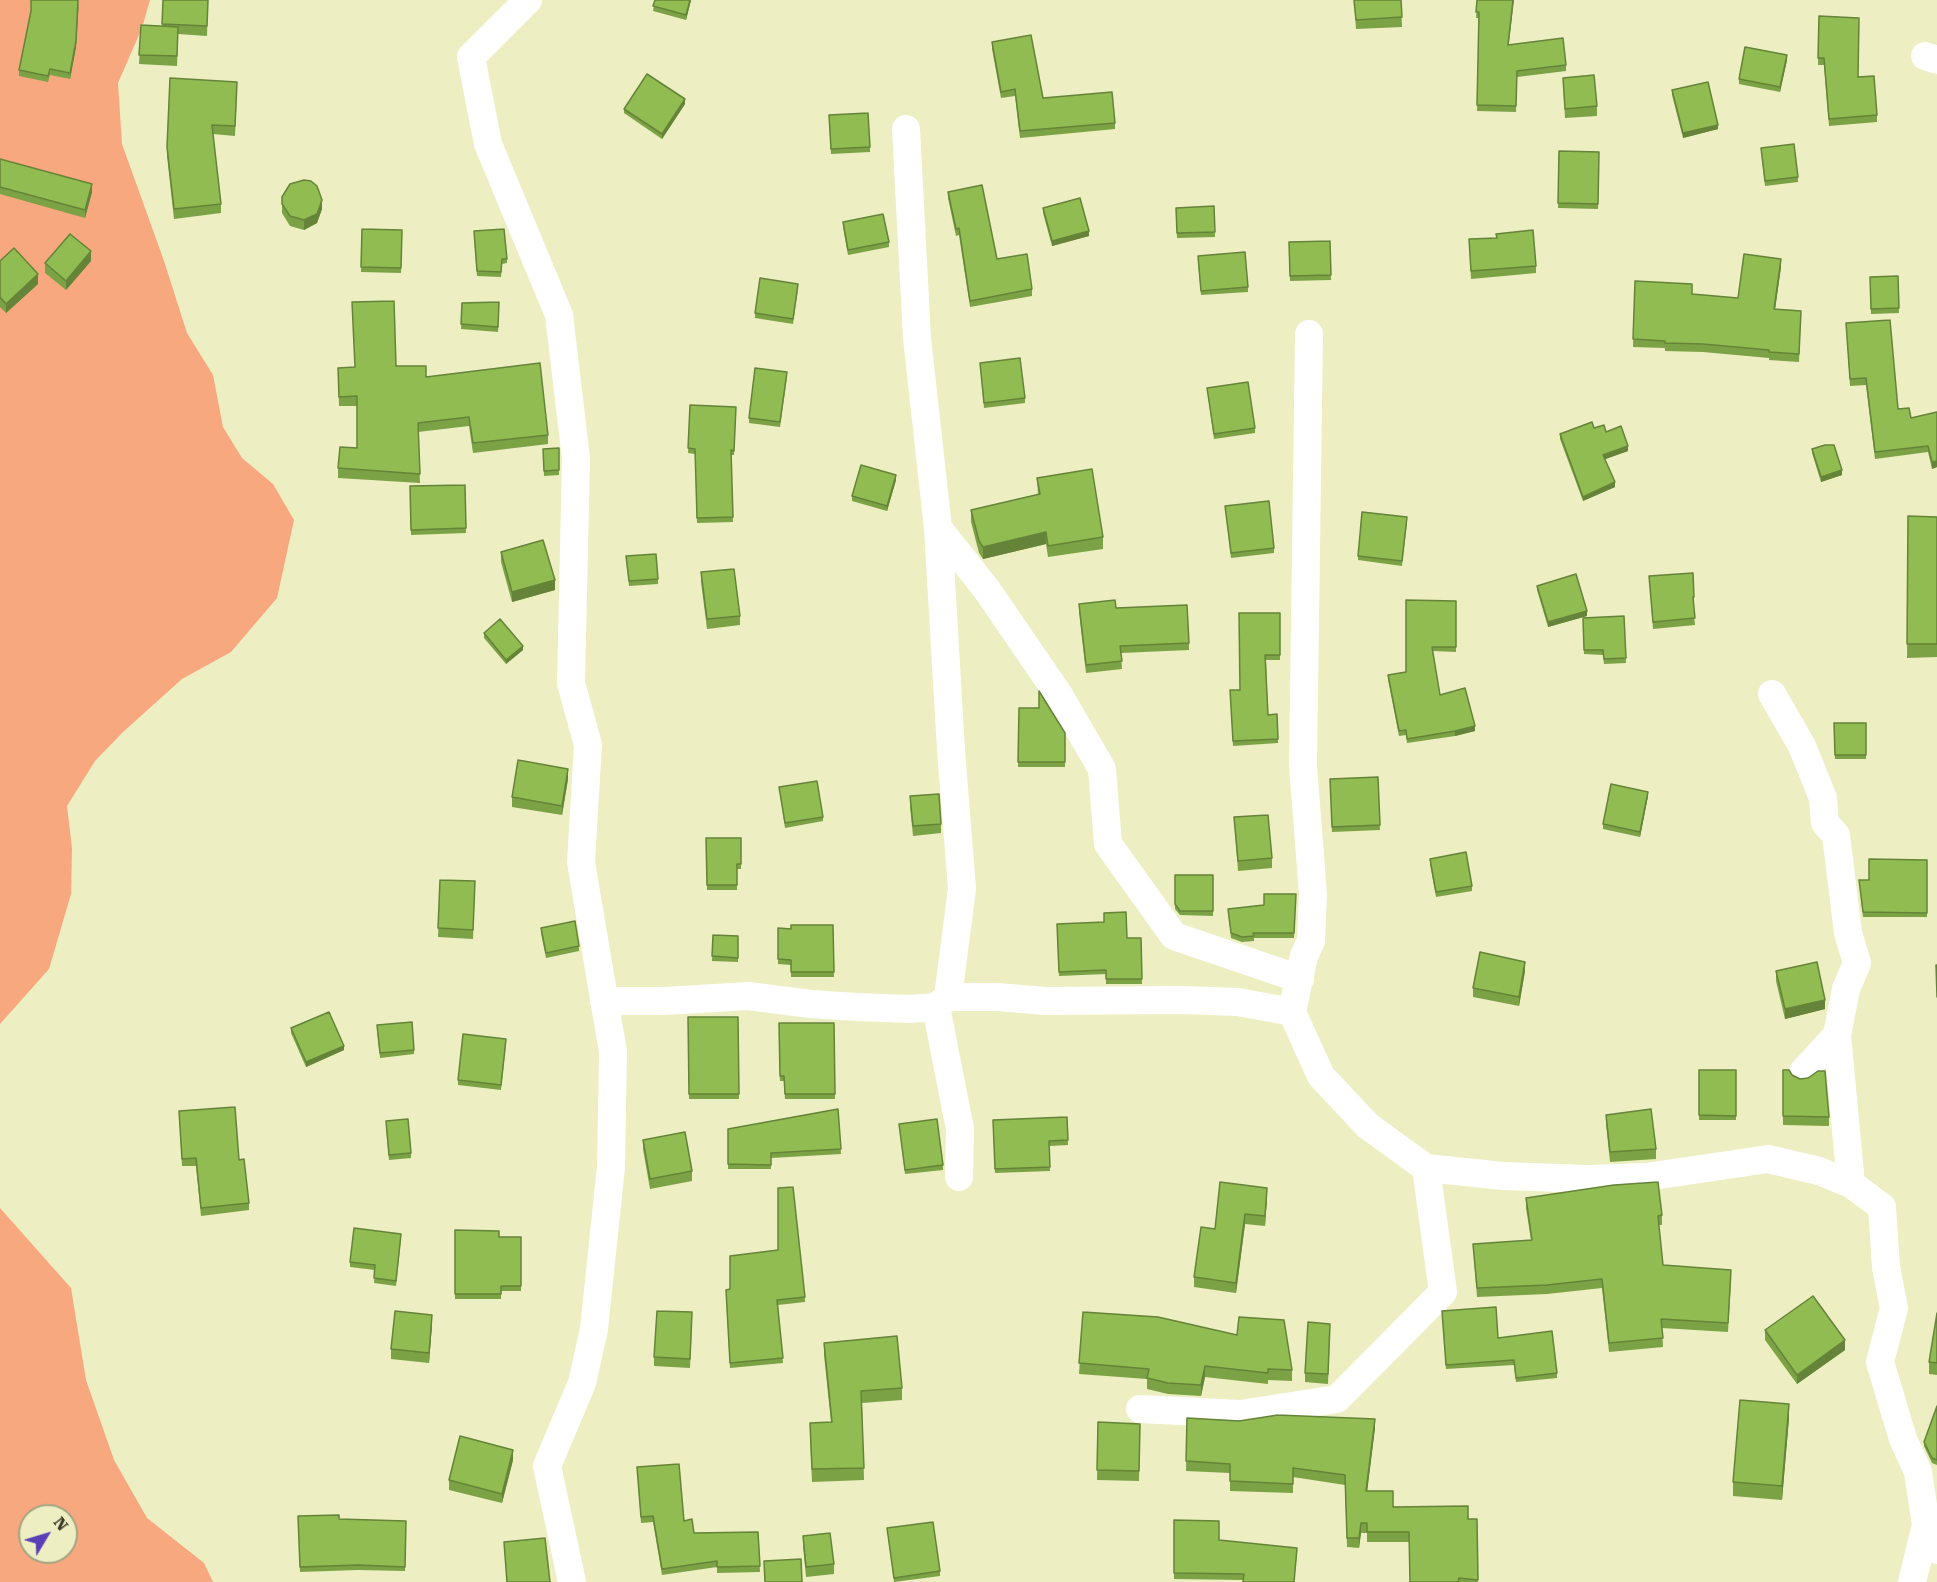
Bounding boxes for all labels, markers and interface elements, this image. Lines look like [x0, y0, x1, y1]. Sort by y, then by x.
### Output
north arrow [18, 1504, 78, 1564]
text: N [50, 1513, 72, 1535]

